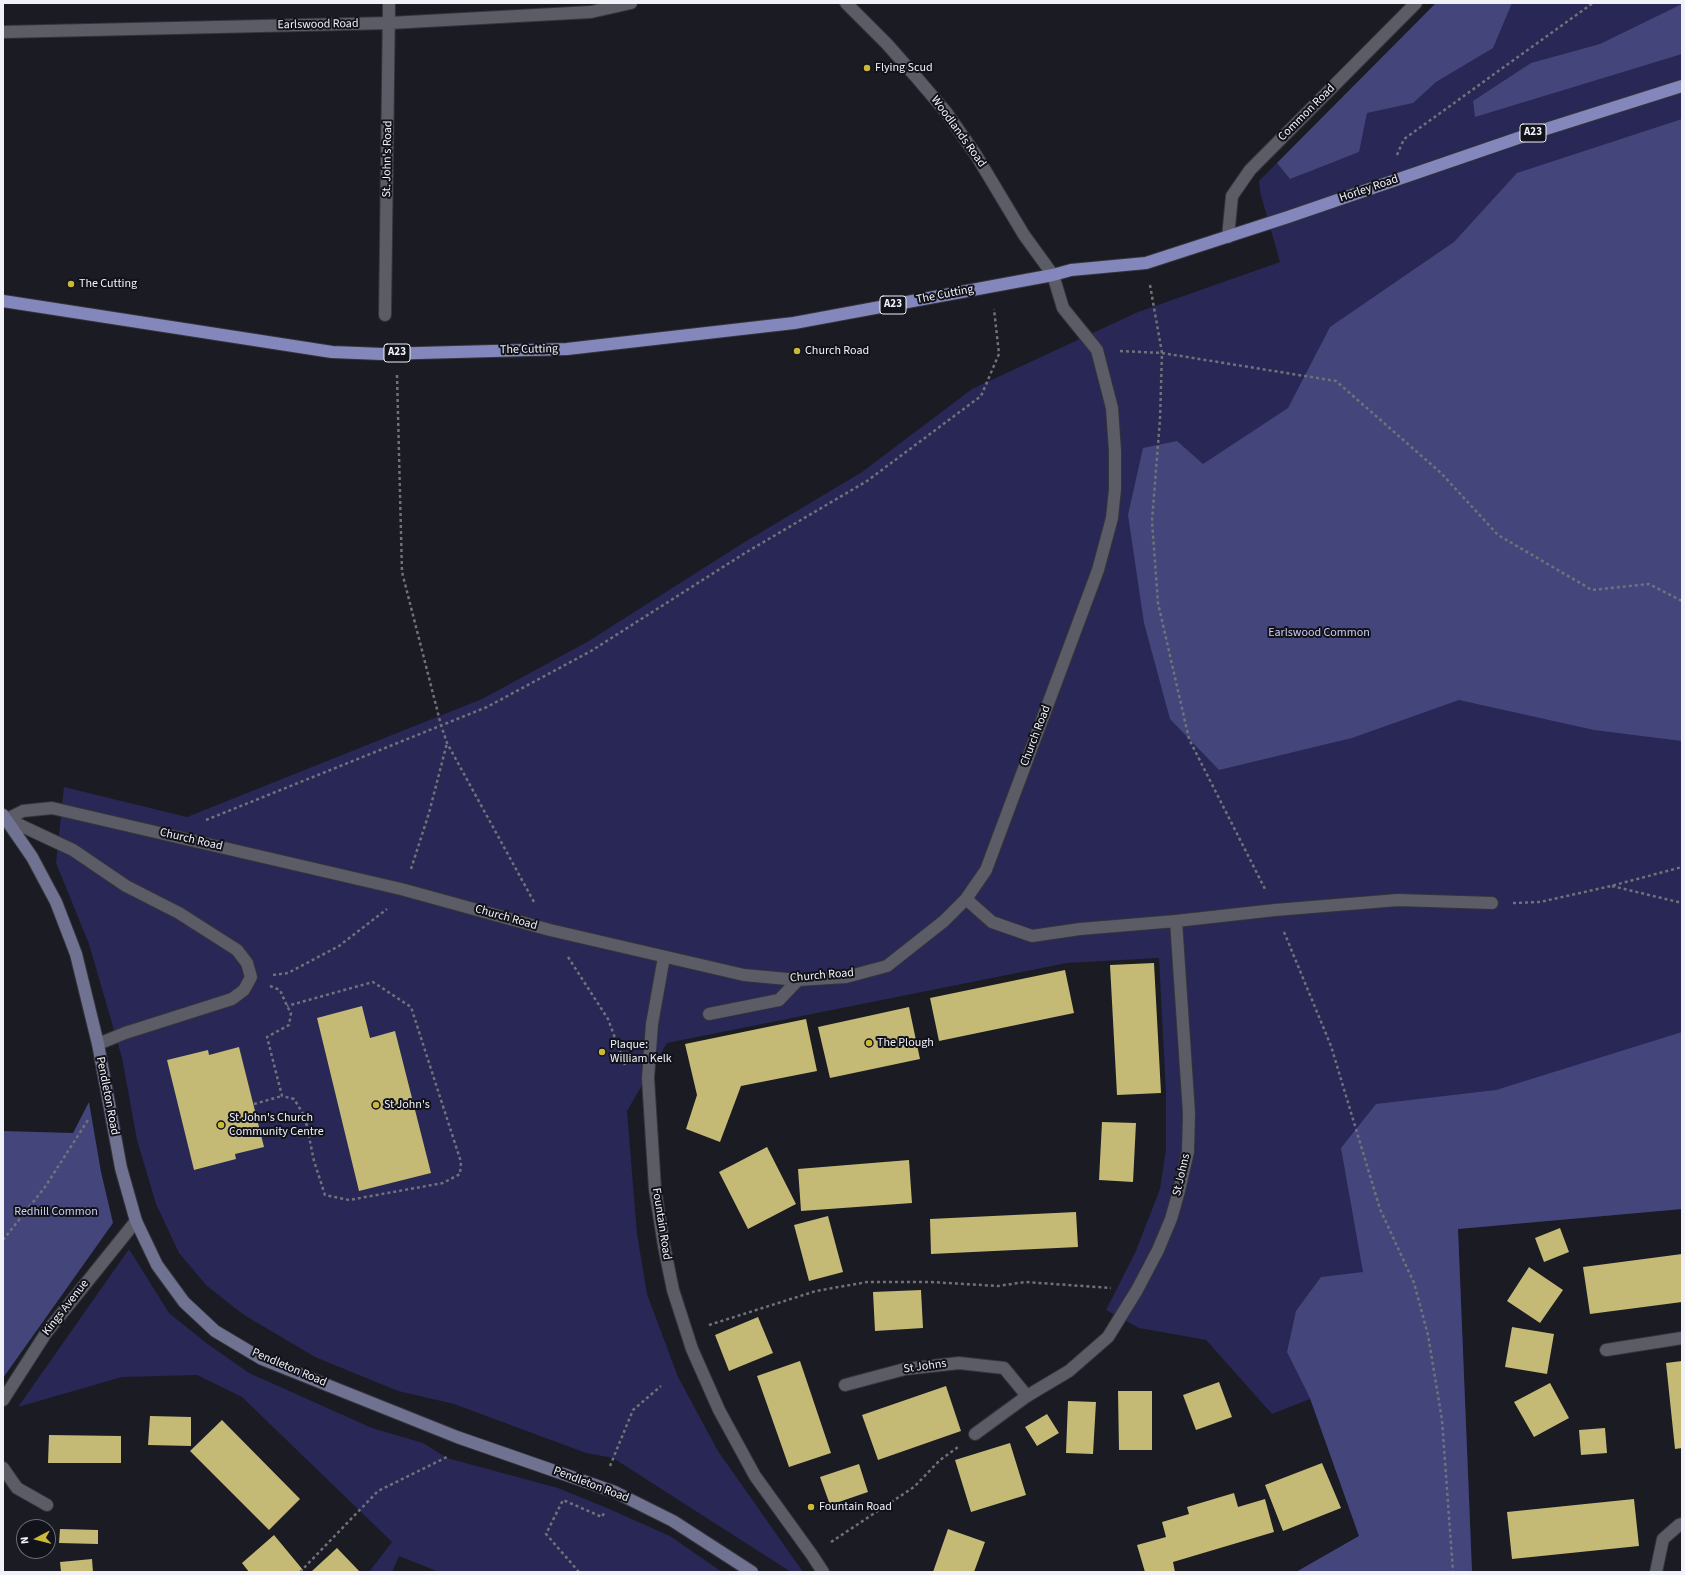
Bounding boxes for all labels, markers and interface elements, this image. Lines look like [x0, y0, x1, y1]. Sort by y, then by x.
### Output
street label: Earlswood Road [277, 17, 359, 33]
place label: Flying Scud [875, 61, 933, 75]
marker: Flying Scud [862, 63, 872, 73]
street label: Common Road [1276, 82, 1338, 144]
street label: Woodlands Road [927, 94, 989, 170]
street label: St. John's Road [380, 120, 396, 198]
road number: A23 [1520, 124, 1546, 142]
street label: Horley Road [1338, 172, 1400, 206]
place label: The Cutting [79, 277, 137, 291]
marker: The Cutting [66, 279, 76, 289]
street label: The Cutting [915, 282, 975, 308]
road number: A23 [880, 296, 906, 314]
street label: The Cutting [500, 342, 558, 358]
road number: A23 [384, 344, 410, 362]
place label: Church Road [805, 344, 869, 358]
marker: Church Road [792, 346, 802, 356]
park label: Earlswood Common [1268, 626, 1370, 640]
street label: Church Road [1018, 703, 1054, 769]
street label: Church Road [158, 826, 224, 854]
street label: Church Road [473, 902, 539, 934]
street label: Church Road [789, 966, 855, 986]
place label: The Plough [877, 1036, 934, 1050]
place label: Plaque: William Kelk [610, 1038, 672, 1066]
marker: The Plough [864, 1038, 874, 1048]
marker: Plaque: William Kelk [597, 1047, 607, 1057]
street label: Pendleton Road [92, 1056, 122, 1136]
place label: St John's [384, 1098, 430, 1112]
marker: St John's [371, 1100, 381, 1110]
place label: St John's Church Community Centre [229, 1111, 324, 1139]
marker: St John's Church Community Centre [216, 1120, 226, 1130]
street label: St Johns [1170, 1152, 1194, 1198]
street label: Fountain Road [648, 1187, 674, 1261]
park label: Redhill Common [14, 1205, 98, 1219]
street label: Kings Avenue [40, 1277, 92, 1339]
street label: Pendleton Road [250, 1346, 328, 1390]
street label: St Johns [903, 1357, 947, 1377]
street label: Pendleton Road [551, 1464, 631, 1506]
place label: Fountain Road [819, 1500, 892, 1514]
marker: Fountain Road [806, 1502, 816, 1512]
north arrow [16, 1519, 56, 1559]
text: N [17, 1536, 32, 1545]

